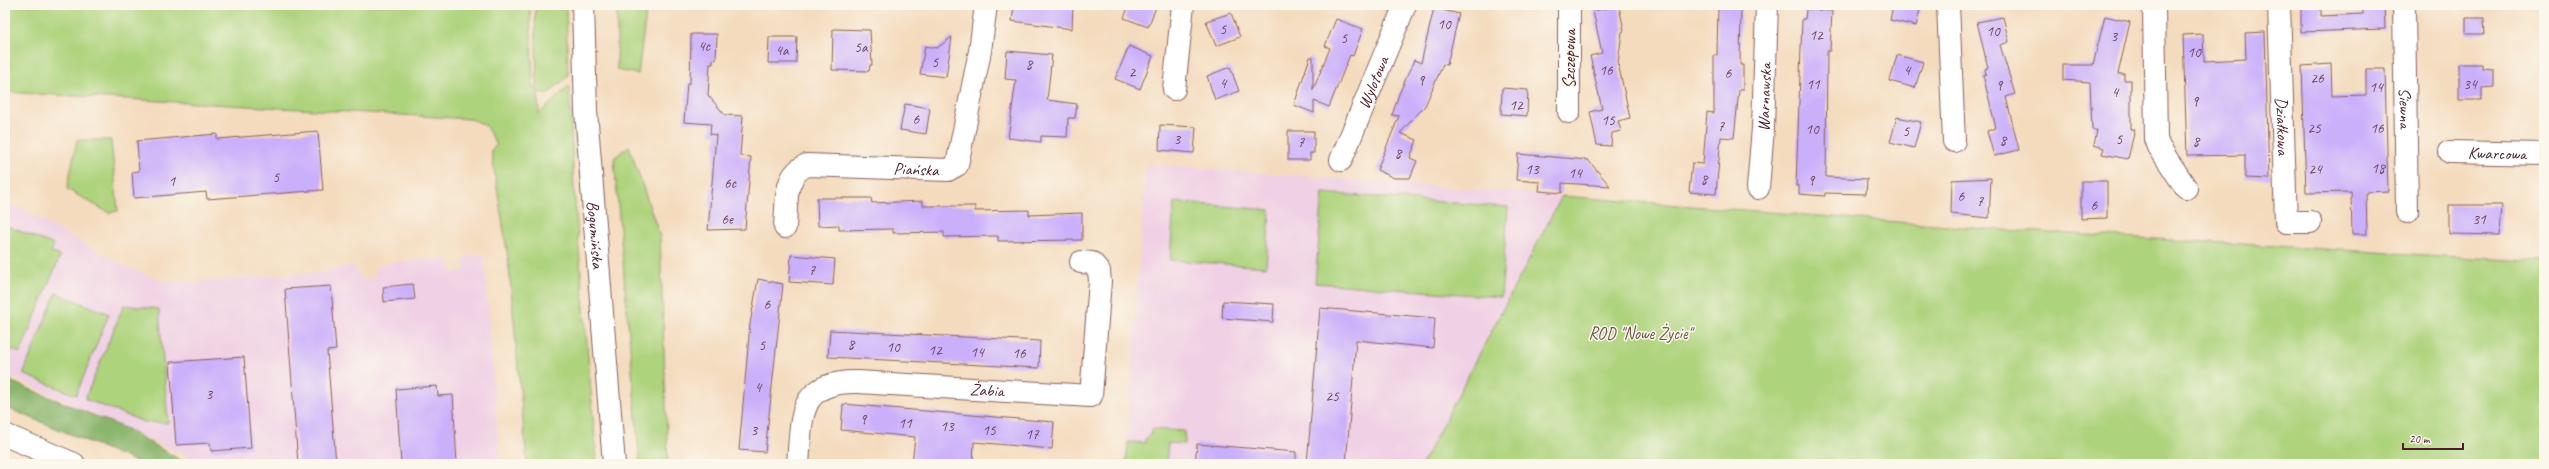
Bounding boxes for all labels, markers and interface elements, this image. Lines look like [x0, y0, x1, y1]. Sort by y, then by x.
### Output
house number: 10 [1437, 15, 1452, 34]
house number: 5 [1220, 20, 1228, 39]
house number: 10 [1986, 22, 2001, 41]
house number: 12 [1809, 26, 1824, 45]
street label: Szczepowa [1559, 27, 1580, 89]
house number: 3 [2111, 27, 2119, 46]
house number: 5 [1341, 29, 1349, 48]
house number: 4c [698, 37, 711, 56]
house number: 5a [854, 38, 869, 57]
house number: 4a [775, 41, 790, 60]
house number: 10 [2187, 43, 2202, 62]
street label: Wylotowa [1353, 51, 1394, 112]
house number: 5 [932, 53, 940, 72]
house number: 8 [1026, 55, 1034, 74]
house number: 16 [1599, 61, 1614, 80]
street label: Warnawska [1752, 61, 1776, 132]
house number: 4 [1904, 61, 1912, 80]
house number: 2 [1129, 63, 1137, 82]
house number: 6 [1725, 64, 1733, 83]
house number: 26 [2310, 69, 2325, 88]
house number: 9 [1418, 71, 1426, 90]
house number: 4 [1220, 74, 1228, 93]
house number: 11 [1806, 75, 1821, 94]
house number: 34 [2463, 75, 2478, 94]
house number: 9 [1996, 76, 2004, 95]
house number: 14 [2369, 78, 2384, 97]
house number: 4 [2112, 83, 2120, 102]
street label: Siewna [2395, 87, 2416, 131]
house number: 9 [2192, 92, 2200, 111]
house number: 12 [1509, 96, 1524, 115]
street label: Działkowa [2271, 97, 2294, 156]
house number: 6 [913, 110, 921, 129]
house number: 15 [1601, 111, 1616, 130]
house number: 7 [1718, 117, 1726, 136]
house number: 25 [2307, 119, 2322, 138]
house number: 16 [2370, 119, 2385, 138]
house number: 10 [1805, 120, 1820, 139]
house number: 5 [1903, 122, 1911, 141]
house number: 3 [1174, 130, 1182, 149]
house number: 5 [2116, 130, 2124, 149]
house number: 8 [2000, 131, 2008, 150]
house number: 8 [2193, 132, 2201, 151]
house number: 7 [1298, 133, 1306, 152]
street label: Kwarcowa [2468, 142, 2528, 164]
house number: 8 [1395, 144, 1403, 163]
street label: Piańska [893, 158, 941, 180]
house number: 18 [2371, 159, 2386, 178]
house number: 13 [1525, 160, 1540, 179]
house number: 24 [2308, 160, 2323, 179]
house number: 14 [1568, 164, 1583, 183]
house number: 5 [273, 168, 281, 187]
house number: 8 [1701, 170, 1709, 189]
house number: 9 [1808, 171, 1816, 190]
house number: 1 [169, 172, 177, 191]
house number: 6c [724, 174, 737, 193]
house number: 6 [1958, 187, 1966, 206]
house number: 7 [1977, 192, 1985, 211]
house number: 6 [2091, 196, 2099, 215]
street label: Bogumińska [583, 200, 609, 271]
house number: 6e [721, 210, 734, 229]
house number: 31 [2472, 210, 2487, 229]
house number: 7 [809, 261, 817, 280]
house number: 6 [764, 295, 772, 314]
park label: ROD "Nowe Życie" [1588, 323, 1696, 344]
house number: 8 [848, 335, 856, 354]
house number: 5 [759, 336, 767, 355]
house number: 10 [886, 338, 901, 357]
house number: 12 [928, 341, 943, 360]
house number: 14 [970, 343, 985, 362]
house number: 16 [1012, 344, 1027, 363]
house number: 4 [755, 378, 763, 397]
street label: Żabia [969, 378, 1006, 401]
house number: 3 [206, 385, 214, 404]
house number: 25 [1325, 387, 1340, 406]
house number: 9 [860, 410, 868, 429]
house number: 11 [898, 414, 913, 433]
house number: 13 [940, 417, 955, 436]
house number: 3 [751, 421, 759, 440]
house number: 15 [982, 421, 997, 440]
house number: 17 [1025, 425, 1040, 444]
scale bar [2403, 425, 2463, 451]
text: 20 m [2409, 431, 2431, 447]

